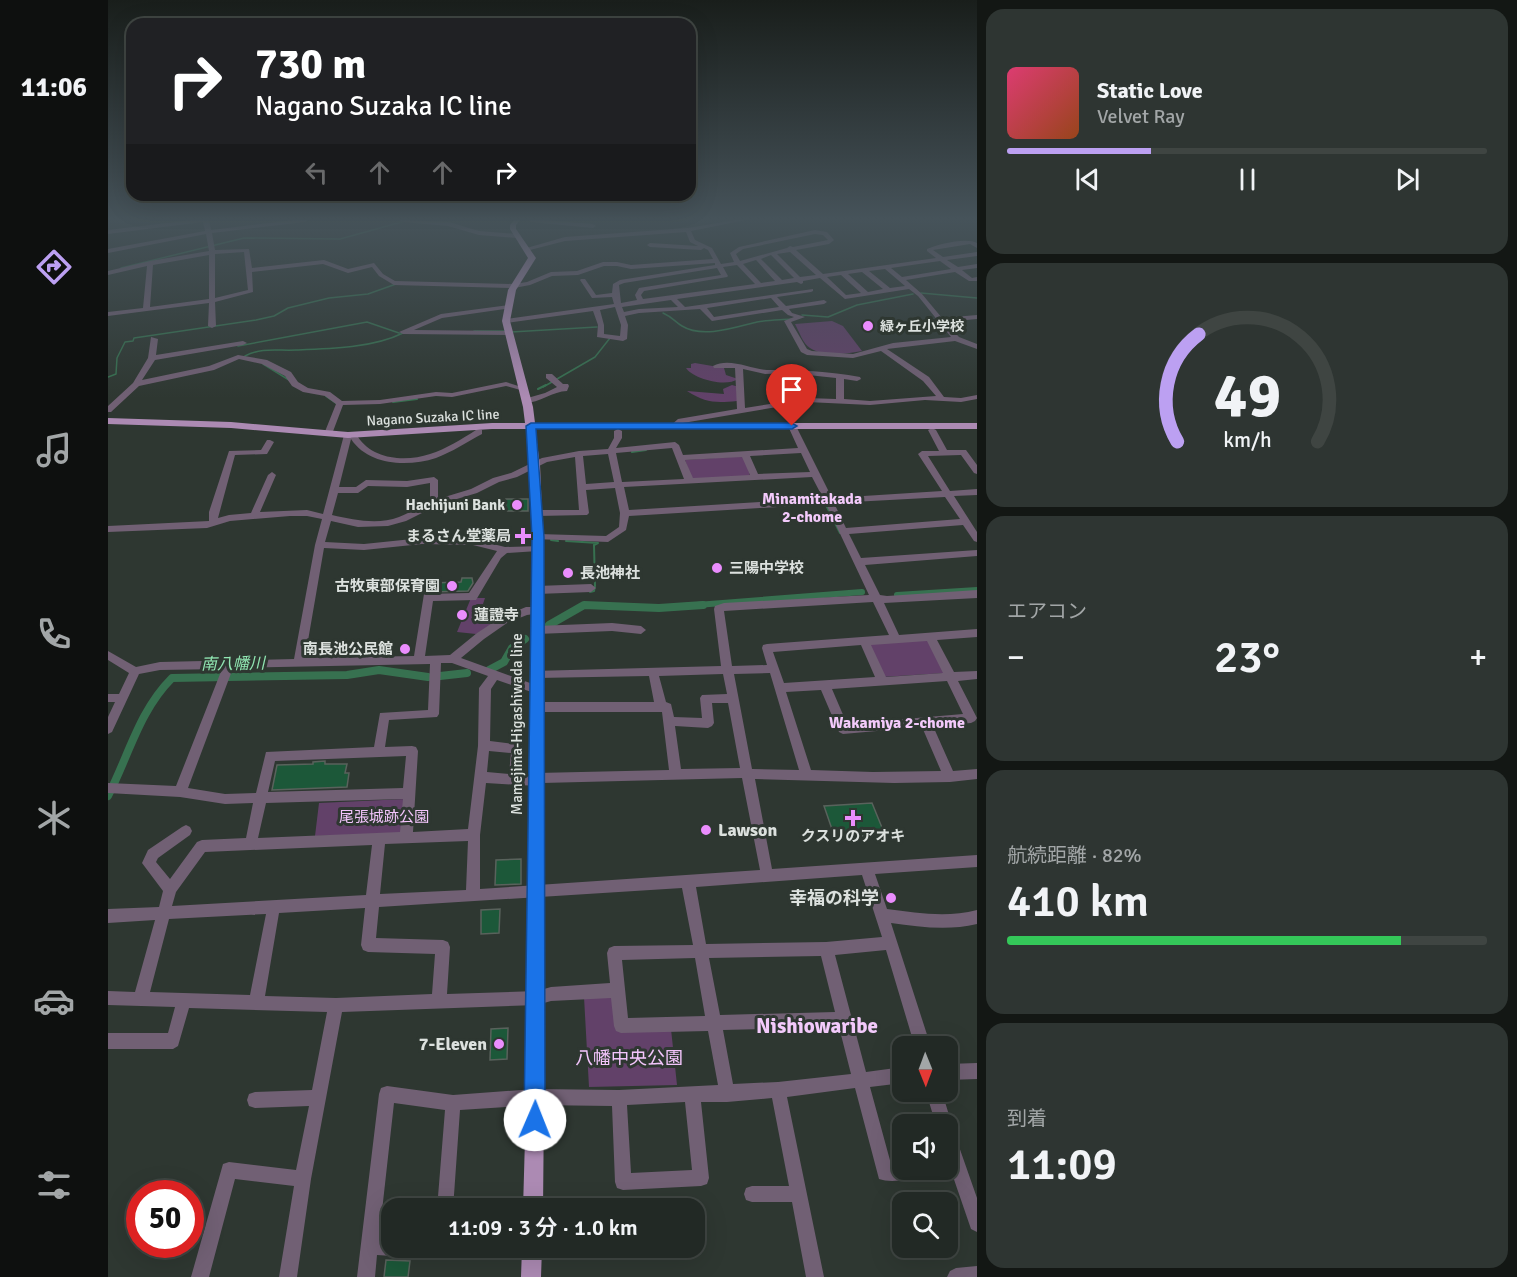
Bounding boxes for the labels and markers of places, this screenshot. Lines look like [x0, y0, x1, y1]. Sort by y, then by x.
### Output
place label: 緑ヶ丘小学校 [880, 318, 964, 335]
marker: 緑ヶ丘小学校 [861, 319, 875, 333]
pin [766, 364, 817, 426]
place label: Hachijuni Bank [406, 496, 505, 514]
marker: Hachijuni Bank [510, 498, 524, 512]
place label: まるさん堂薬局 [406, 527, 511, 545]
marker: まるさん堂薬局 [516, 529, 530, 543]
place label: 三陽中学校 [729, 559, 804, 577]
marker: 三陽中学校 [710, 561, 724, 575]
place label: 長池神社 [580, 564, 640, 582]
marker: 長池神社 [561, 566, 575, 580]
place label: 古牧東部保育園 [335, 577, 440, 595]
marker: 古牧東部保育園 [445, 579, 459, 593]
place label: 蓮證寺 [474, 606, 519, 624]
marker: 蓮證寺 [455, 608, 469, 622]
place label: 南長池公民館 [303, 640, 393, 658]
marker: 南長池公民館 [398, 642, 412, 656]
marker: クスリのアオキ [846, 811, 860, 825]
place label: Lawson [718, 819, 777, 841]
marker: Lawson [699, 823, 713, 837]
place label: クスリのアオキ [801, 827, 905, 845]
place label: 幸福の科学 [789, 887, 879, 909]
marker: 幸福の科学 [884, 891, 898, 905]
place label: 7-Eleven [419, 1033, 487, 1055]
marker: 7-Eleven [492, 1037, 506, 1051]

